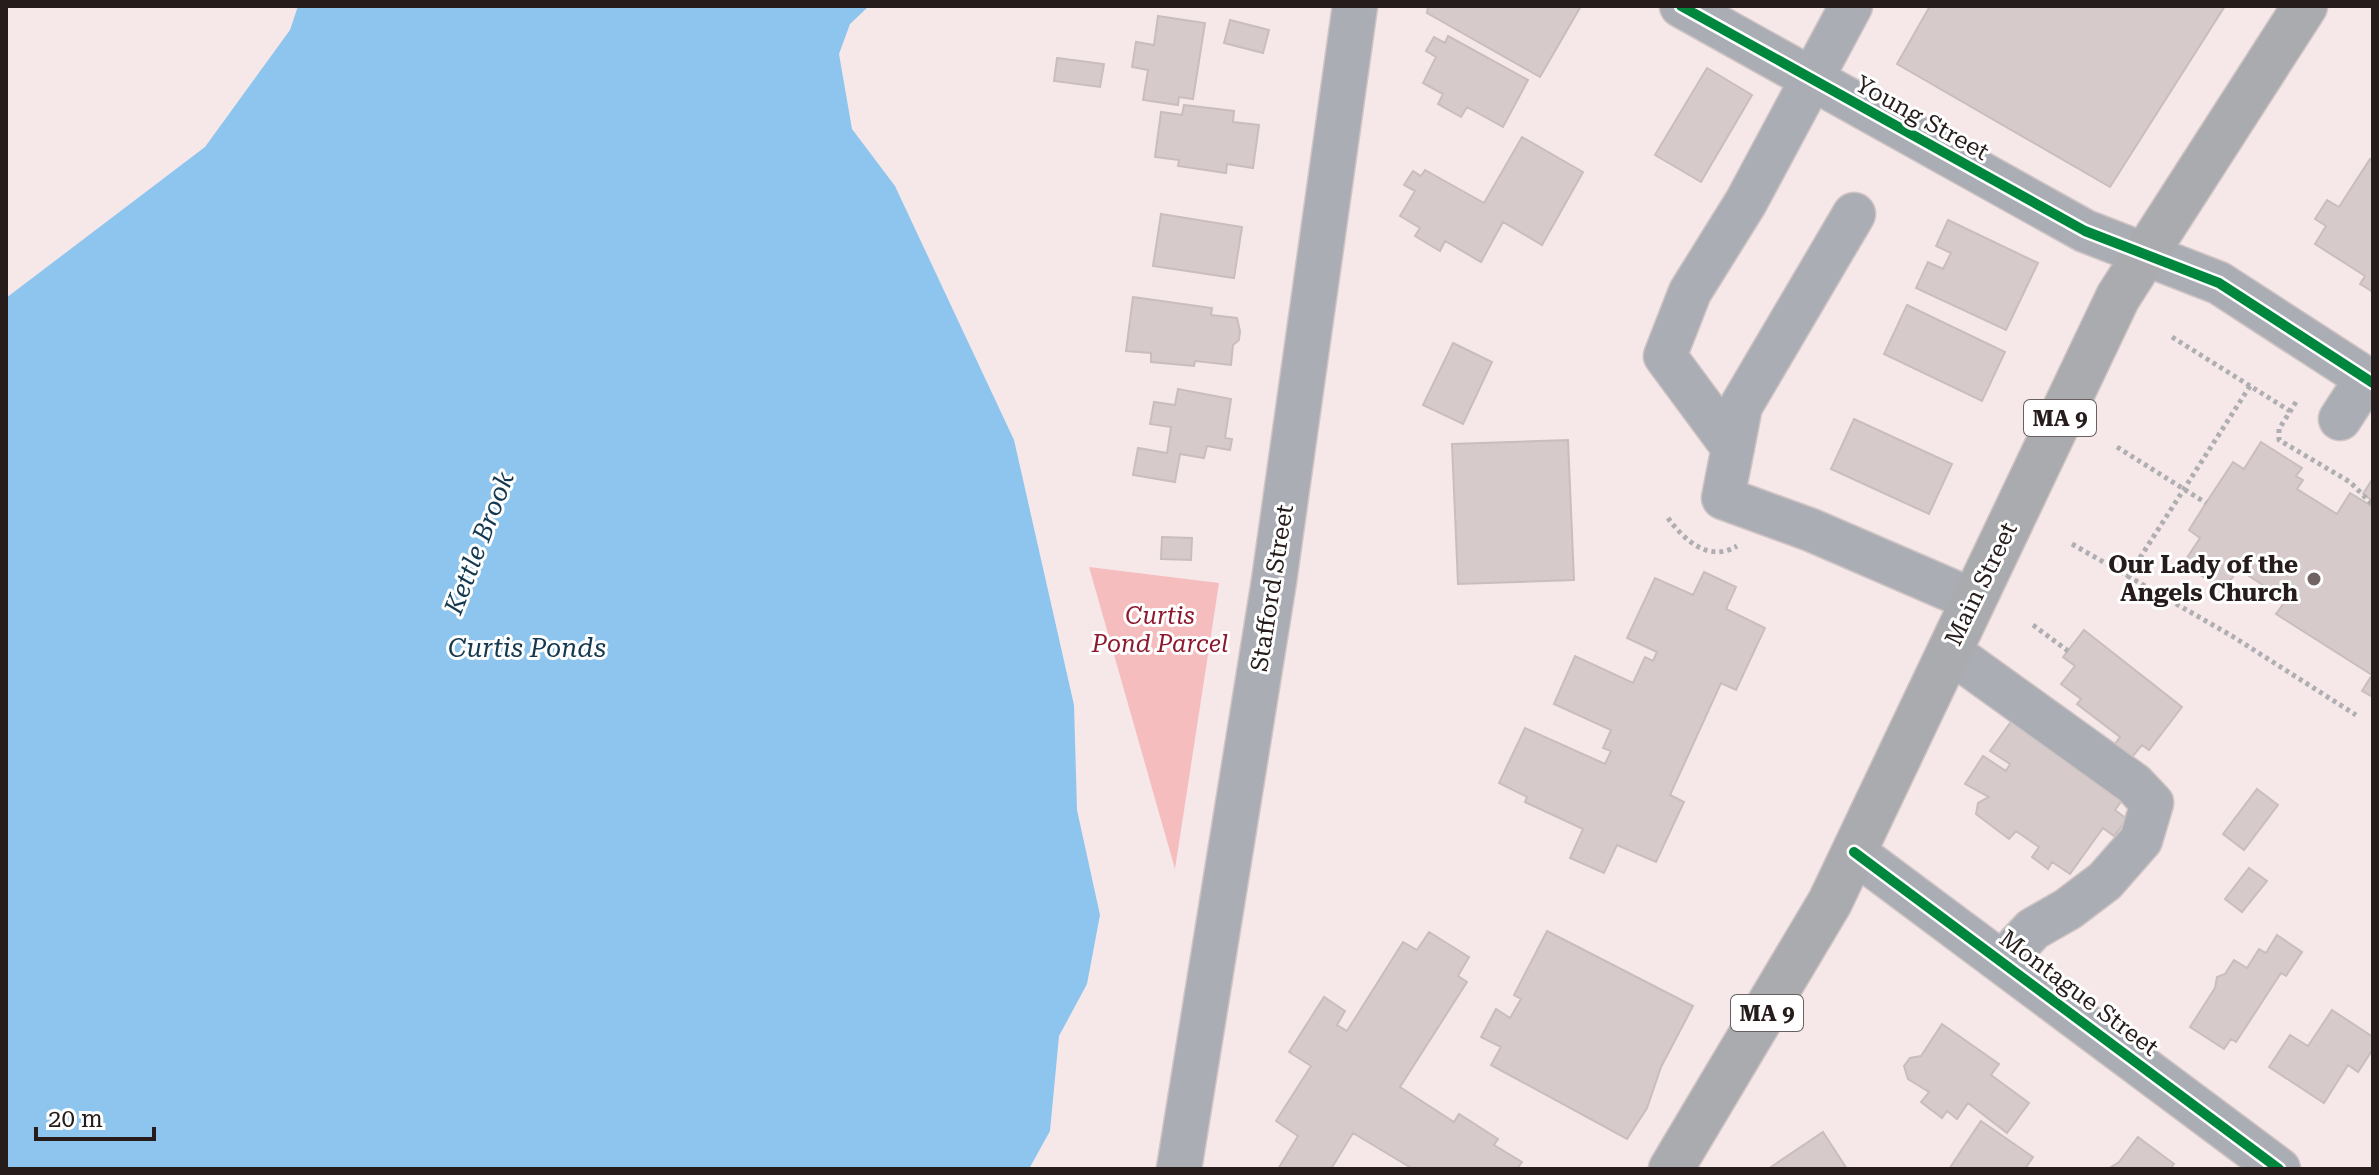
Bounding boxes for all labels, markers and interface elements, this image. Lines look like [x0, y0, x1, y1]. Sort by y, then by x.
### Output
street label: Young Street [1850, 70, 1994, 166]
road number: MA 9 [2024, 400, 2096, 436]
water label: Kettle Brook [438, 467, 520, 619]
street label: Stafford Street [1245, 502, 1299, 673]
street label: Main Street [1939, 518, 2023, 650]
place label: Our Lady of the Angels Church [2108, 551, 2298, 607]
marker: Our Lady of the Angels Church [2305, 570, 2323, 588]
park label: Curtis Pond Parcel [1091, 602, 1228, 658]
water label: Curtis Ponds [448, 633, 606, 663]
street label: Montague Street [1994, 924, 2164, 1062]
road number: MA 9 [1731, 995, 1803, 1031]
scale bar [36, 1091, 154, 1141]
text: 20 m [48, 1105, 103, 1133]

